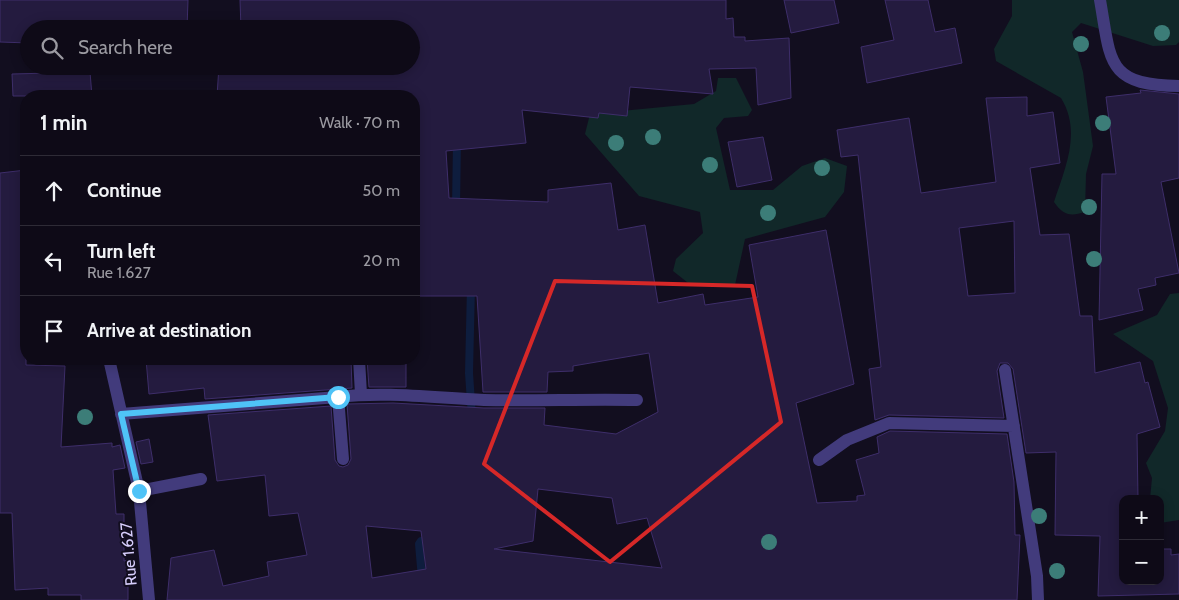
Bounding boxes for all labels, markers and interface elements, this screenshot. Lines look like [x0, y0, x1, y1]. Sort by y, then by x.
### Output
search box [20, 20, 420, 75]
icon: search [38, 34, 66, 62]
text: Search here [78, 36, 172, 59]
text: 1 min [40, 110, 87, 135]
text: Walk · 70 m [319, 113, 400, 132]
icon: ahead [40, 177, 68, 205]
text: Continue [87, 179, 161, 202]
text: 50 m [363, 181, 400, 200]
text: Turn left [87, 240, 155, 263]
icon: left [40, 247, 68, 275]
text: 20 m [363, 251, 400, 270]
text: Rue 1.627 [87, 263, 151, 282]
icon: arrive [40, 317, 68, 345]
text: Arrive at destination [87, 319, 251, 342]
route start [327, 386, 350, 409]
route end [128, 480, 151, 503]
map controls [1119, 495, 1164, 585]
button: + [1119, 495, 1164, 540]
street label: Rue 1.627 [116, 521, 141, 587]
button: − [1119, 540, 1164, 585]

